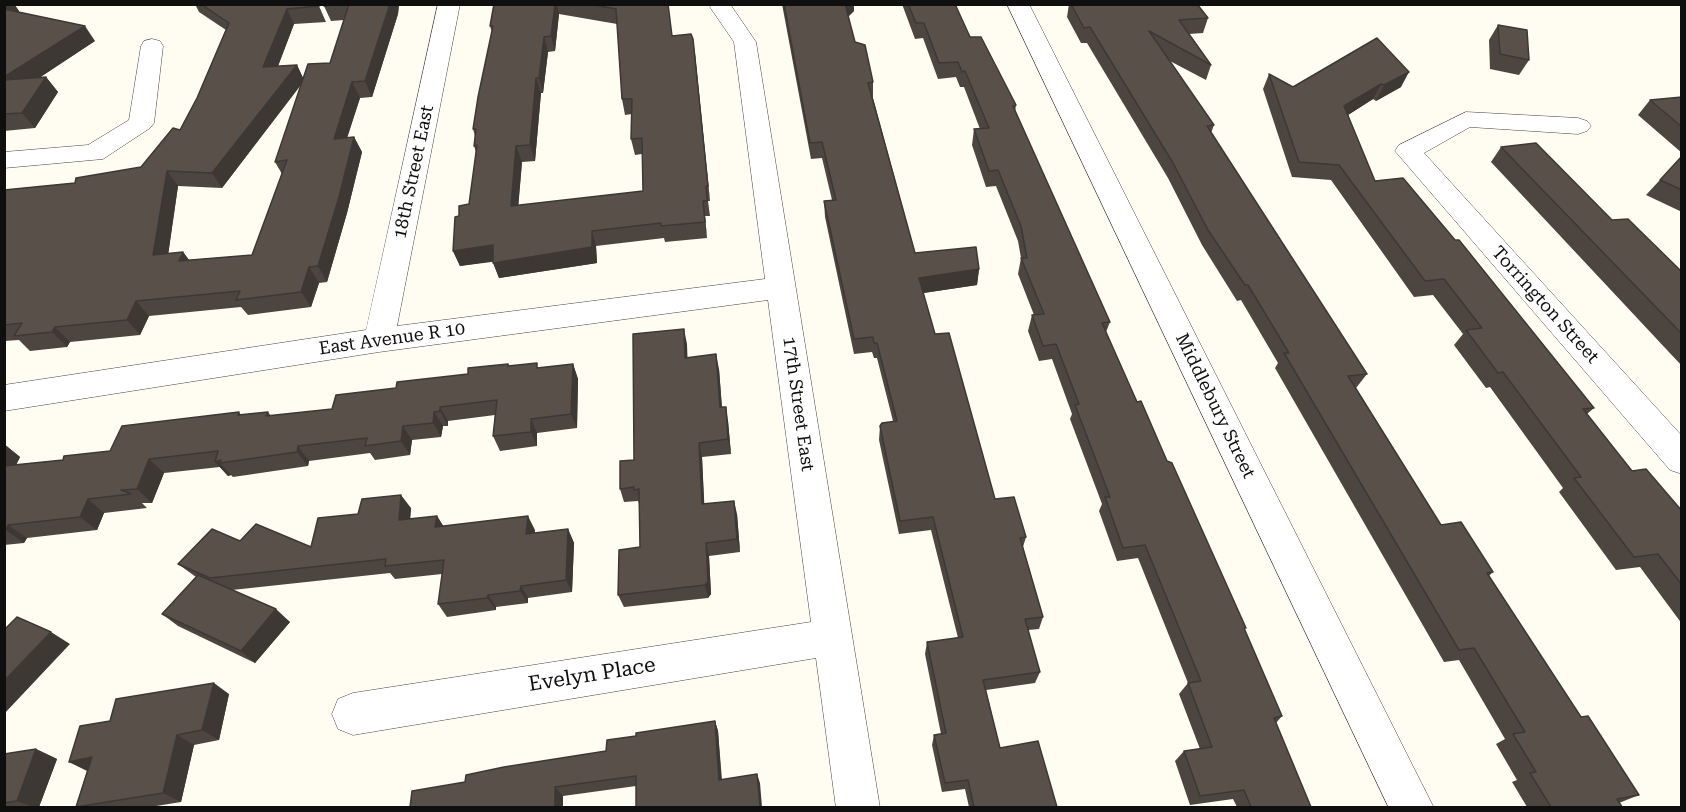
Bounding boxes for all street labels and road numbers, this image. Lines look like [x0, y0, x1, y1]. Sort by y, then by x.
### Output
street label: 18th Street East [389, 103, 439, 241]
street label: Torrington Street [1487, 242, 1603, 368]
street label: East Avenue R 10 [317, 318, 467, 360]
street label: Middlebury Street [1171, 330, 1259, 482]
street label: 17th Street East [778, 335, 818, 473]
street label: Evelyn Place [527, 653, 657, 697]

